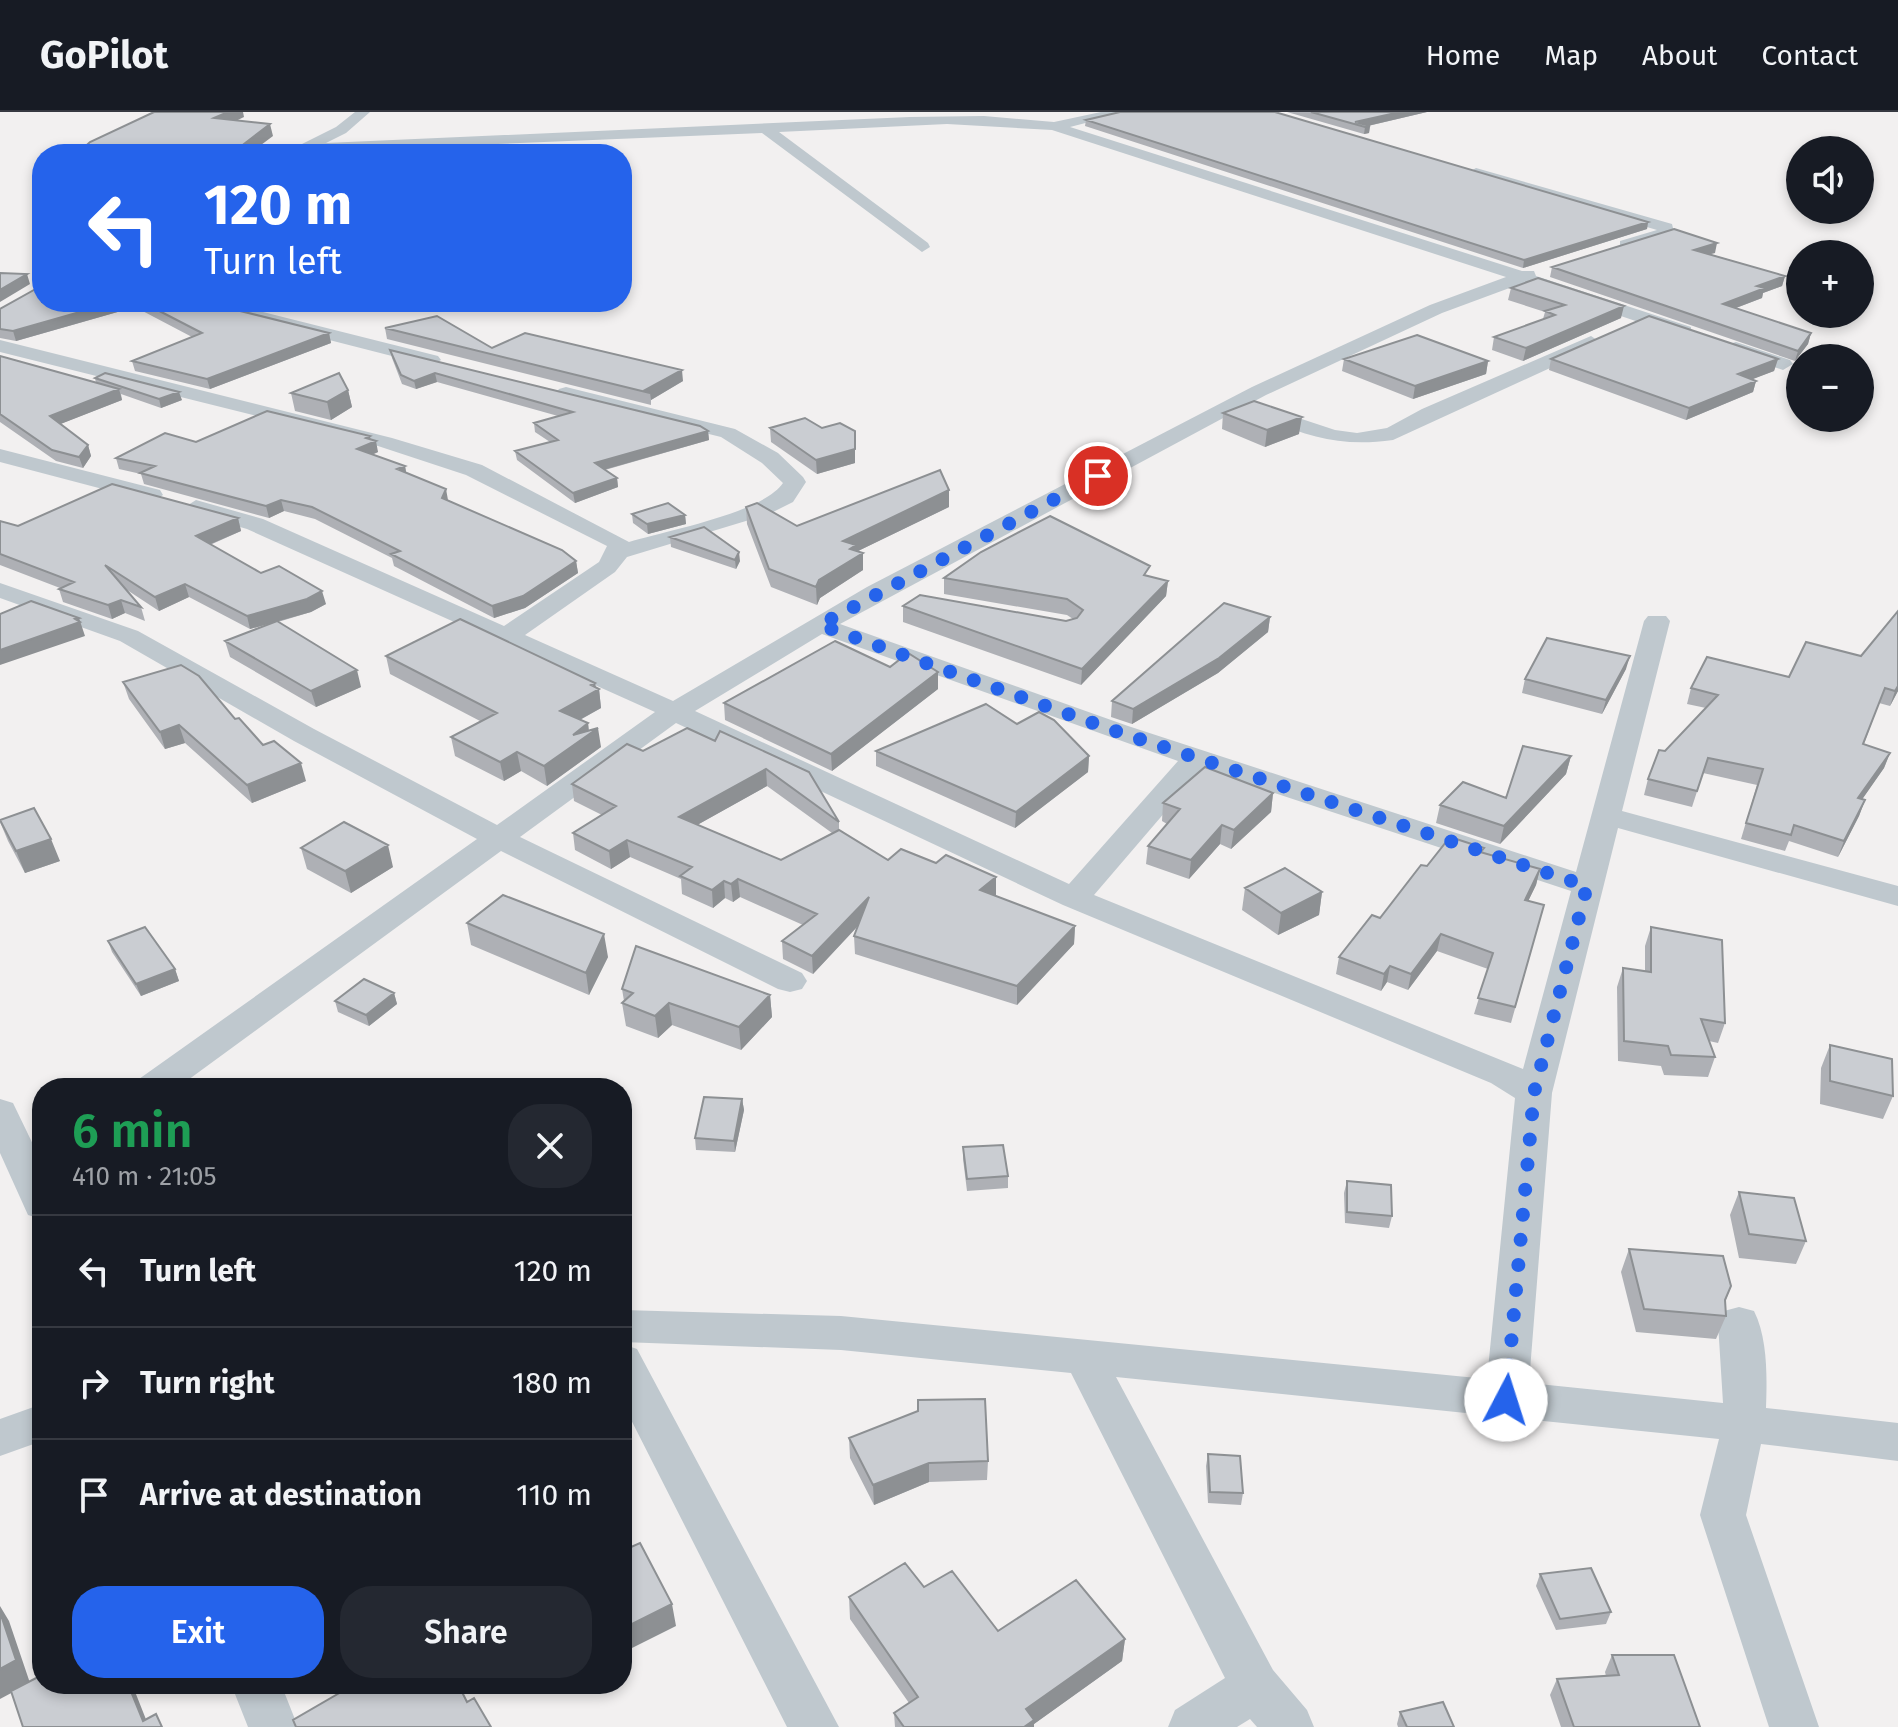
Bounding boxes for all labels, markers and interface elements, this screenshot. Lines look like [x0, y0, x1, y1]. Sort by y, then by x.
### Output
text: GoPilot [40, 32, 168, 78]
text: Home [1426, 39, 1500, 72]
text: Map [1544, 39, 1598, 72]
text: About [1642, 39, 1717, 72]
text: Contact [1761, 39, 1858, 72]
map controls [1786, 136, 1874, 432]
button: sound [1786, 136, 1874, 224]
text: 120 m [204, 172, 352, 239]
icon: left [72, 176, 176, 280]
text: Turn left [204, 240, 342, 284]
button: + [1786, 240, 1874, 328]
button: − [1786, 344, 1874, 432]
pin [1064, 442, 1132, 510]
icon: arrive [1076, 454, 1120, 498]
text: 6 min [72, 1102, 192, 1160]
button: close [508, 1104, 592, 1188]
text: 410 m · 21:05 [72, 1161, 217, 1192]
icon: left [72, 1249, 116, 1293]
text: Turn left [140, 1253, 256, 1289]
text: 120 m [514, 1253, 592, 1289]
position arrow [1464, 1358, 1548, 1442]
icon: right [72, 1361, 116, 1405]
text: Turn right [140, 1365, 275, 1401]
text: 180 m [512, 1365, 592, 1401]
icon: arrive [72, 1473, 116, 1517]
text: Arrive at destination [140, 1477, 422, 1513]
text: 110 m [516, 1477, 592, 1513]
button: Exit [72, 1586, 324, 1678]
button: Share [340, 1586, 592, 1678]

